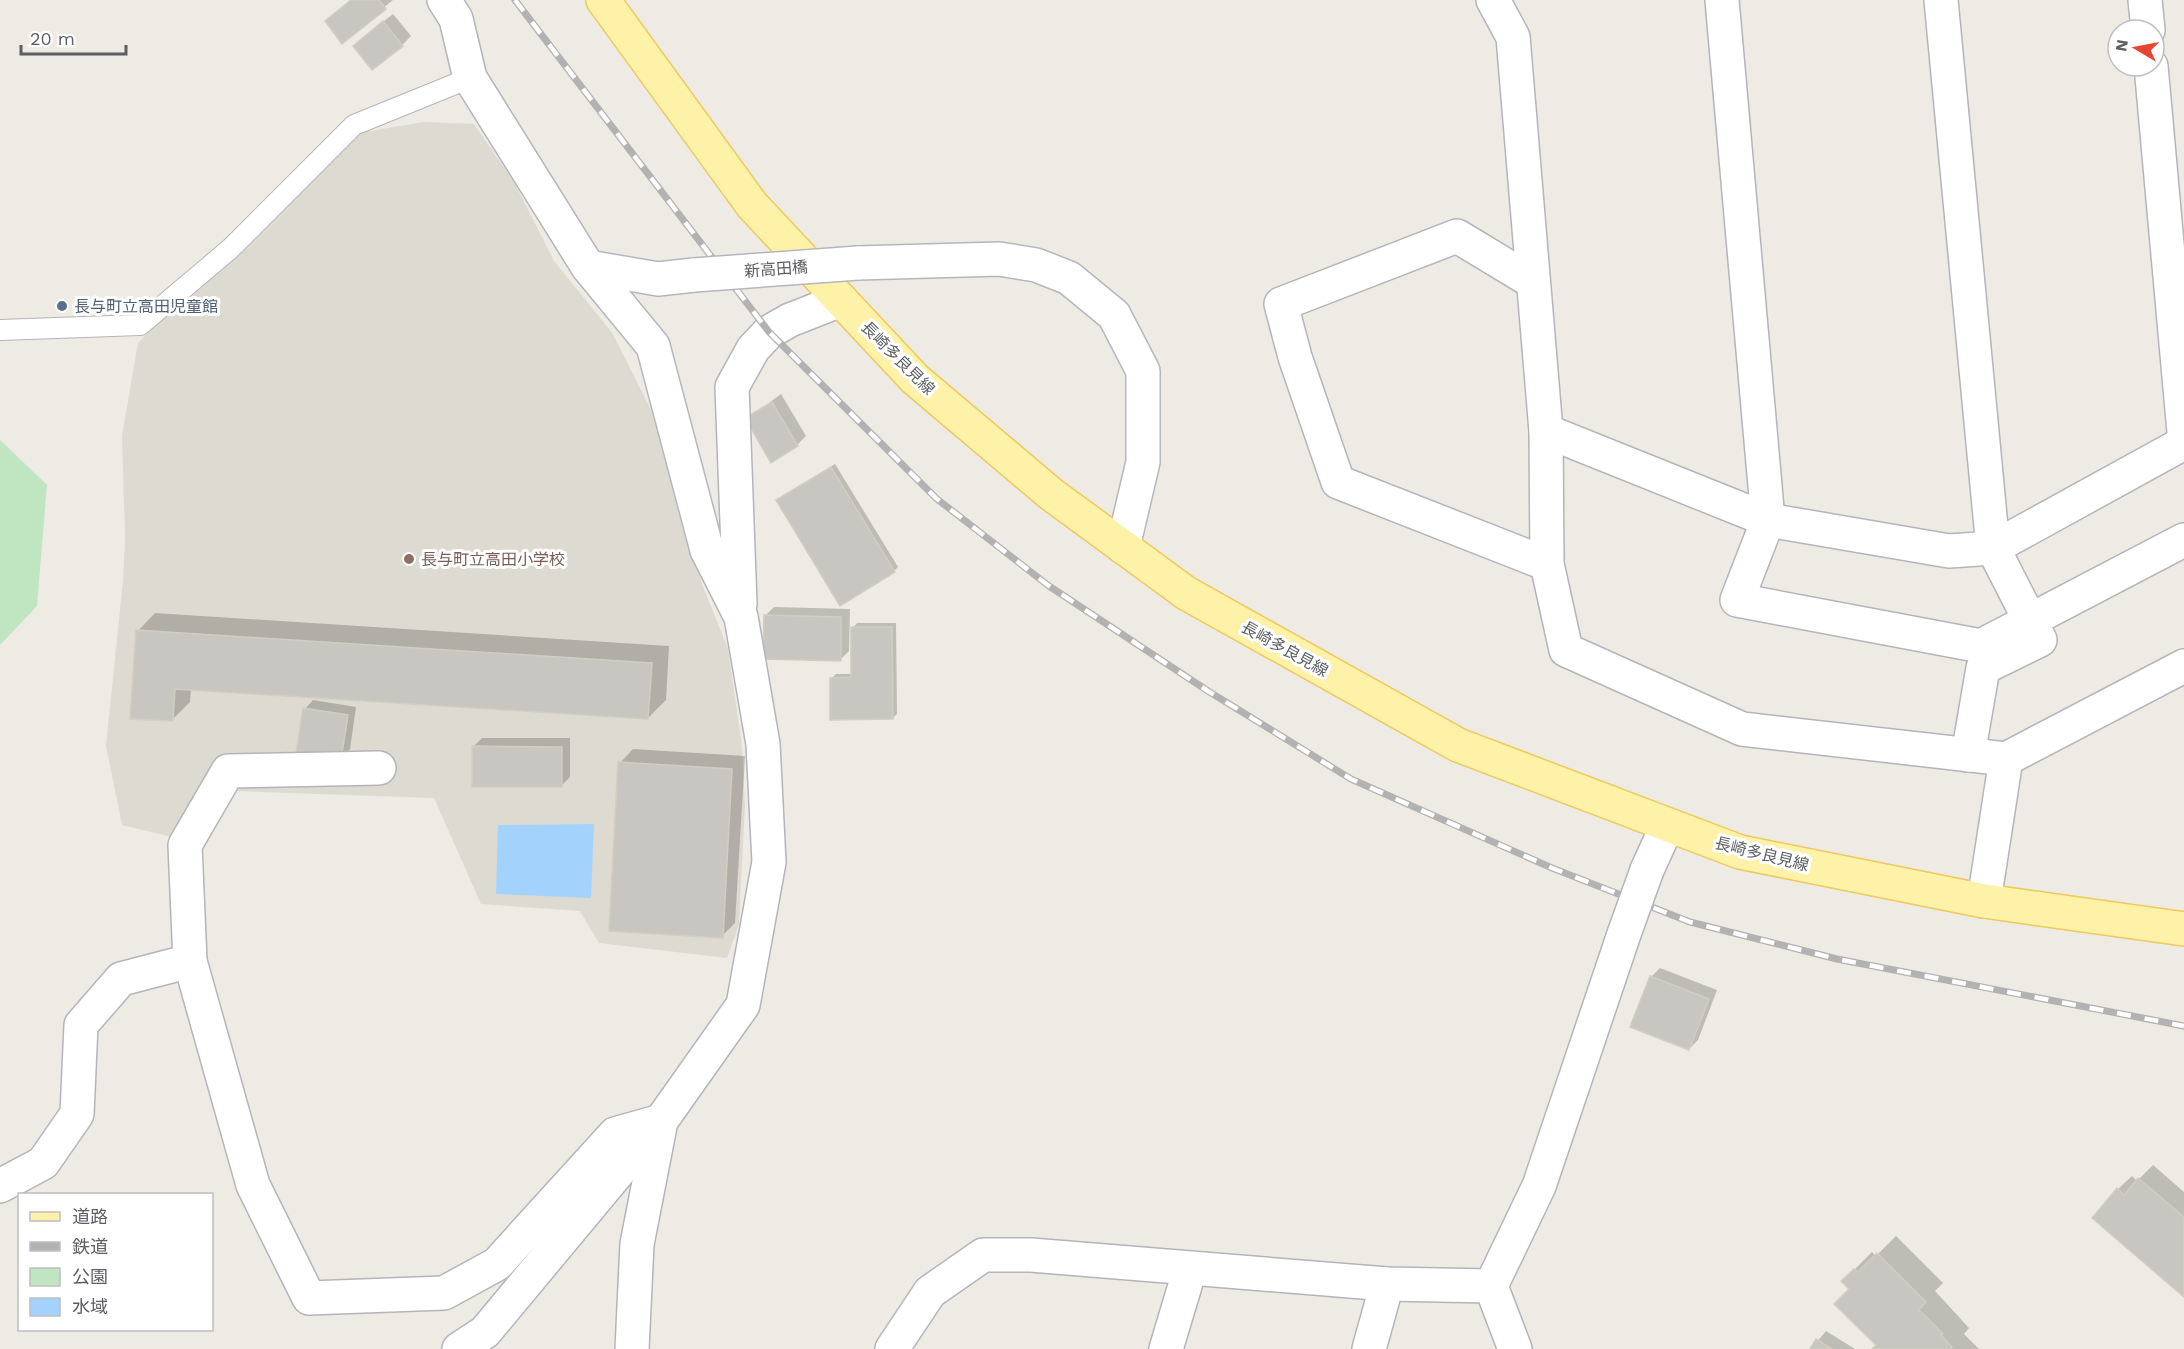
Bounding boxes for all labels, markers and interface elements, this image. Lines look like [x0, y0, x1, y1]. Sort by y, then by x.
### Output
scale bar [21, 18, 126, 56]
north arrow [2106, 18, 2166, 78]
text: 20 m [30, 28, 75, 49]
text: N [2111, 38, 2132, 53]
street label: 新高田橋 [743, 257, 809, 281]
place label: 長与町立高田児童館 [74, 297, 218, 316]
marker: 長与町立高田児童館 [55, 299, 69, 313]
street label: 長崎多良見線 [857, 317, 939, 399]
place label: 長与町立高田小学校 [421, 550, 565, 569]
marker: 長与町立高田小学校 [402, 552, 416, 566]
street label: 長崎多良見線 [1238, 617, 1332, 681]
street label: 長崎多良見線 [1713, 833, 1811, 875]
legend [18, 1193, 213, 1331]
text: 道路 [72, 1206, 108, 1227]
text: 鉄道 [72, 1236, 108, 1257]
text: 公園 [72, 1266, 108, 1287]
text: 水域 [72, 1296, 108, 1317]

